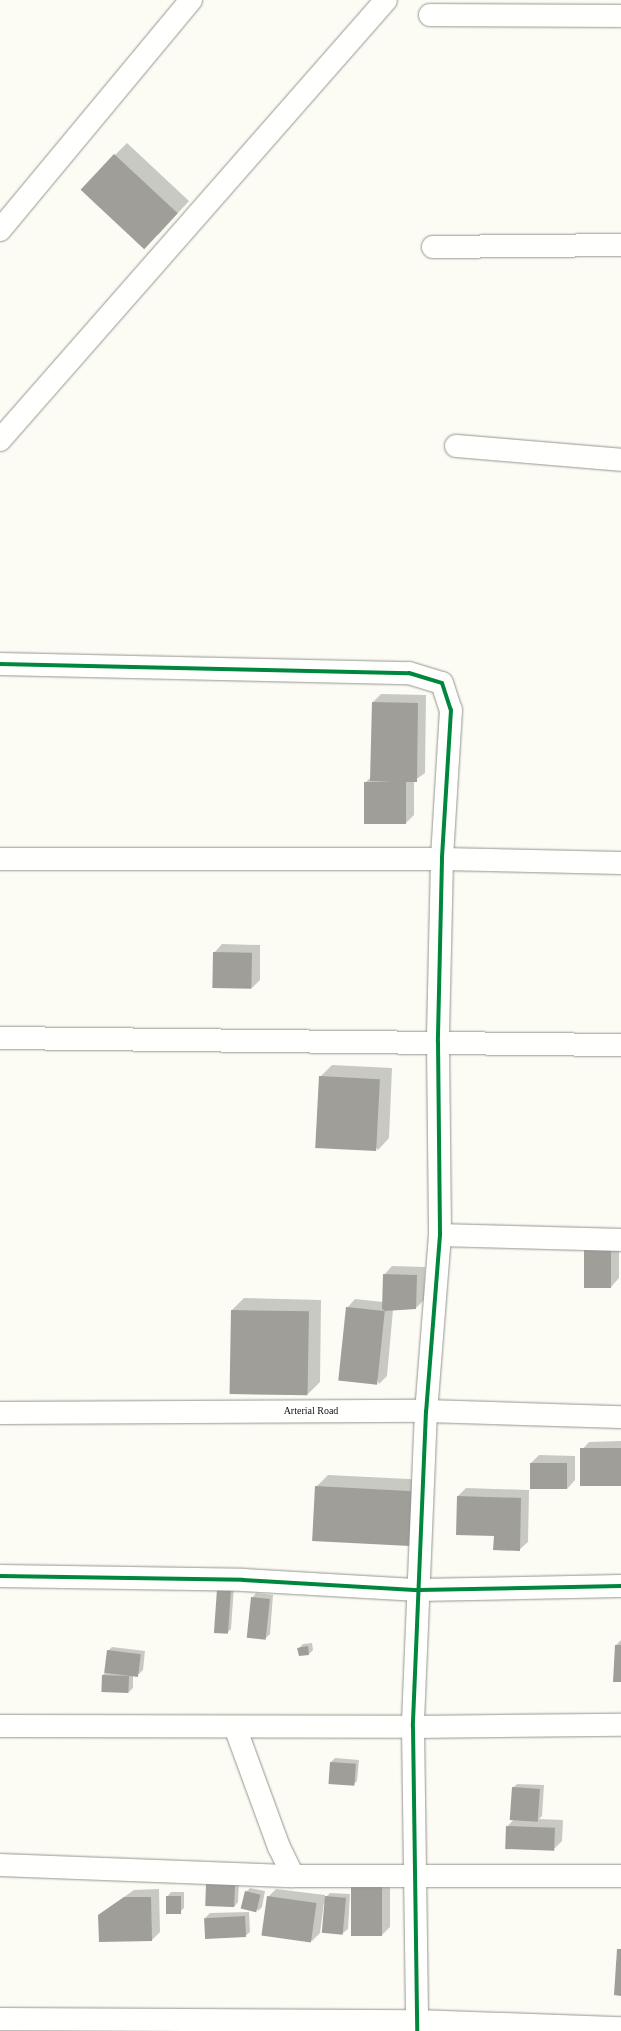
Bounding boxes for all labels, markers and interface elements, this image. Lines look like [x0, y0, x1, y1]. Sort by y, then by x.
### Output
street label: Arterial Road [284, 1405, 338, 1417]

